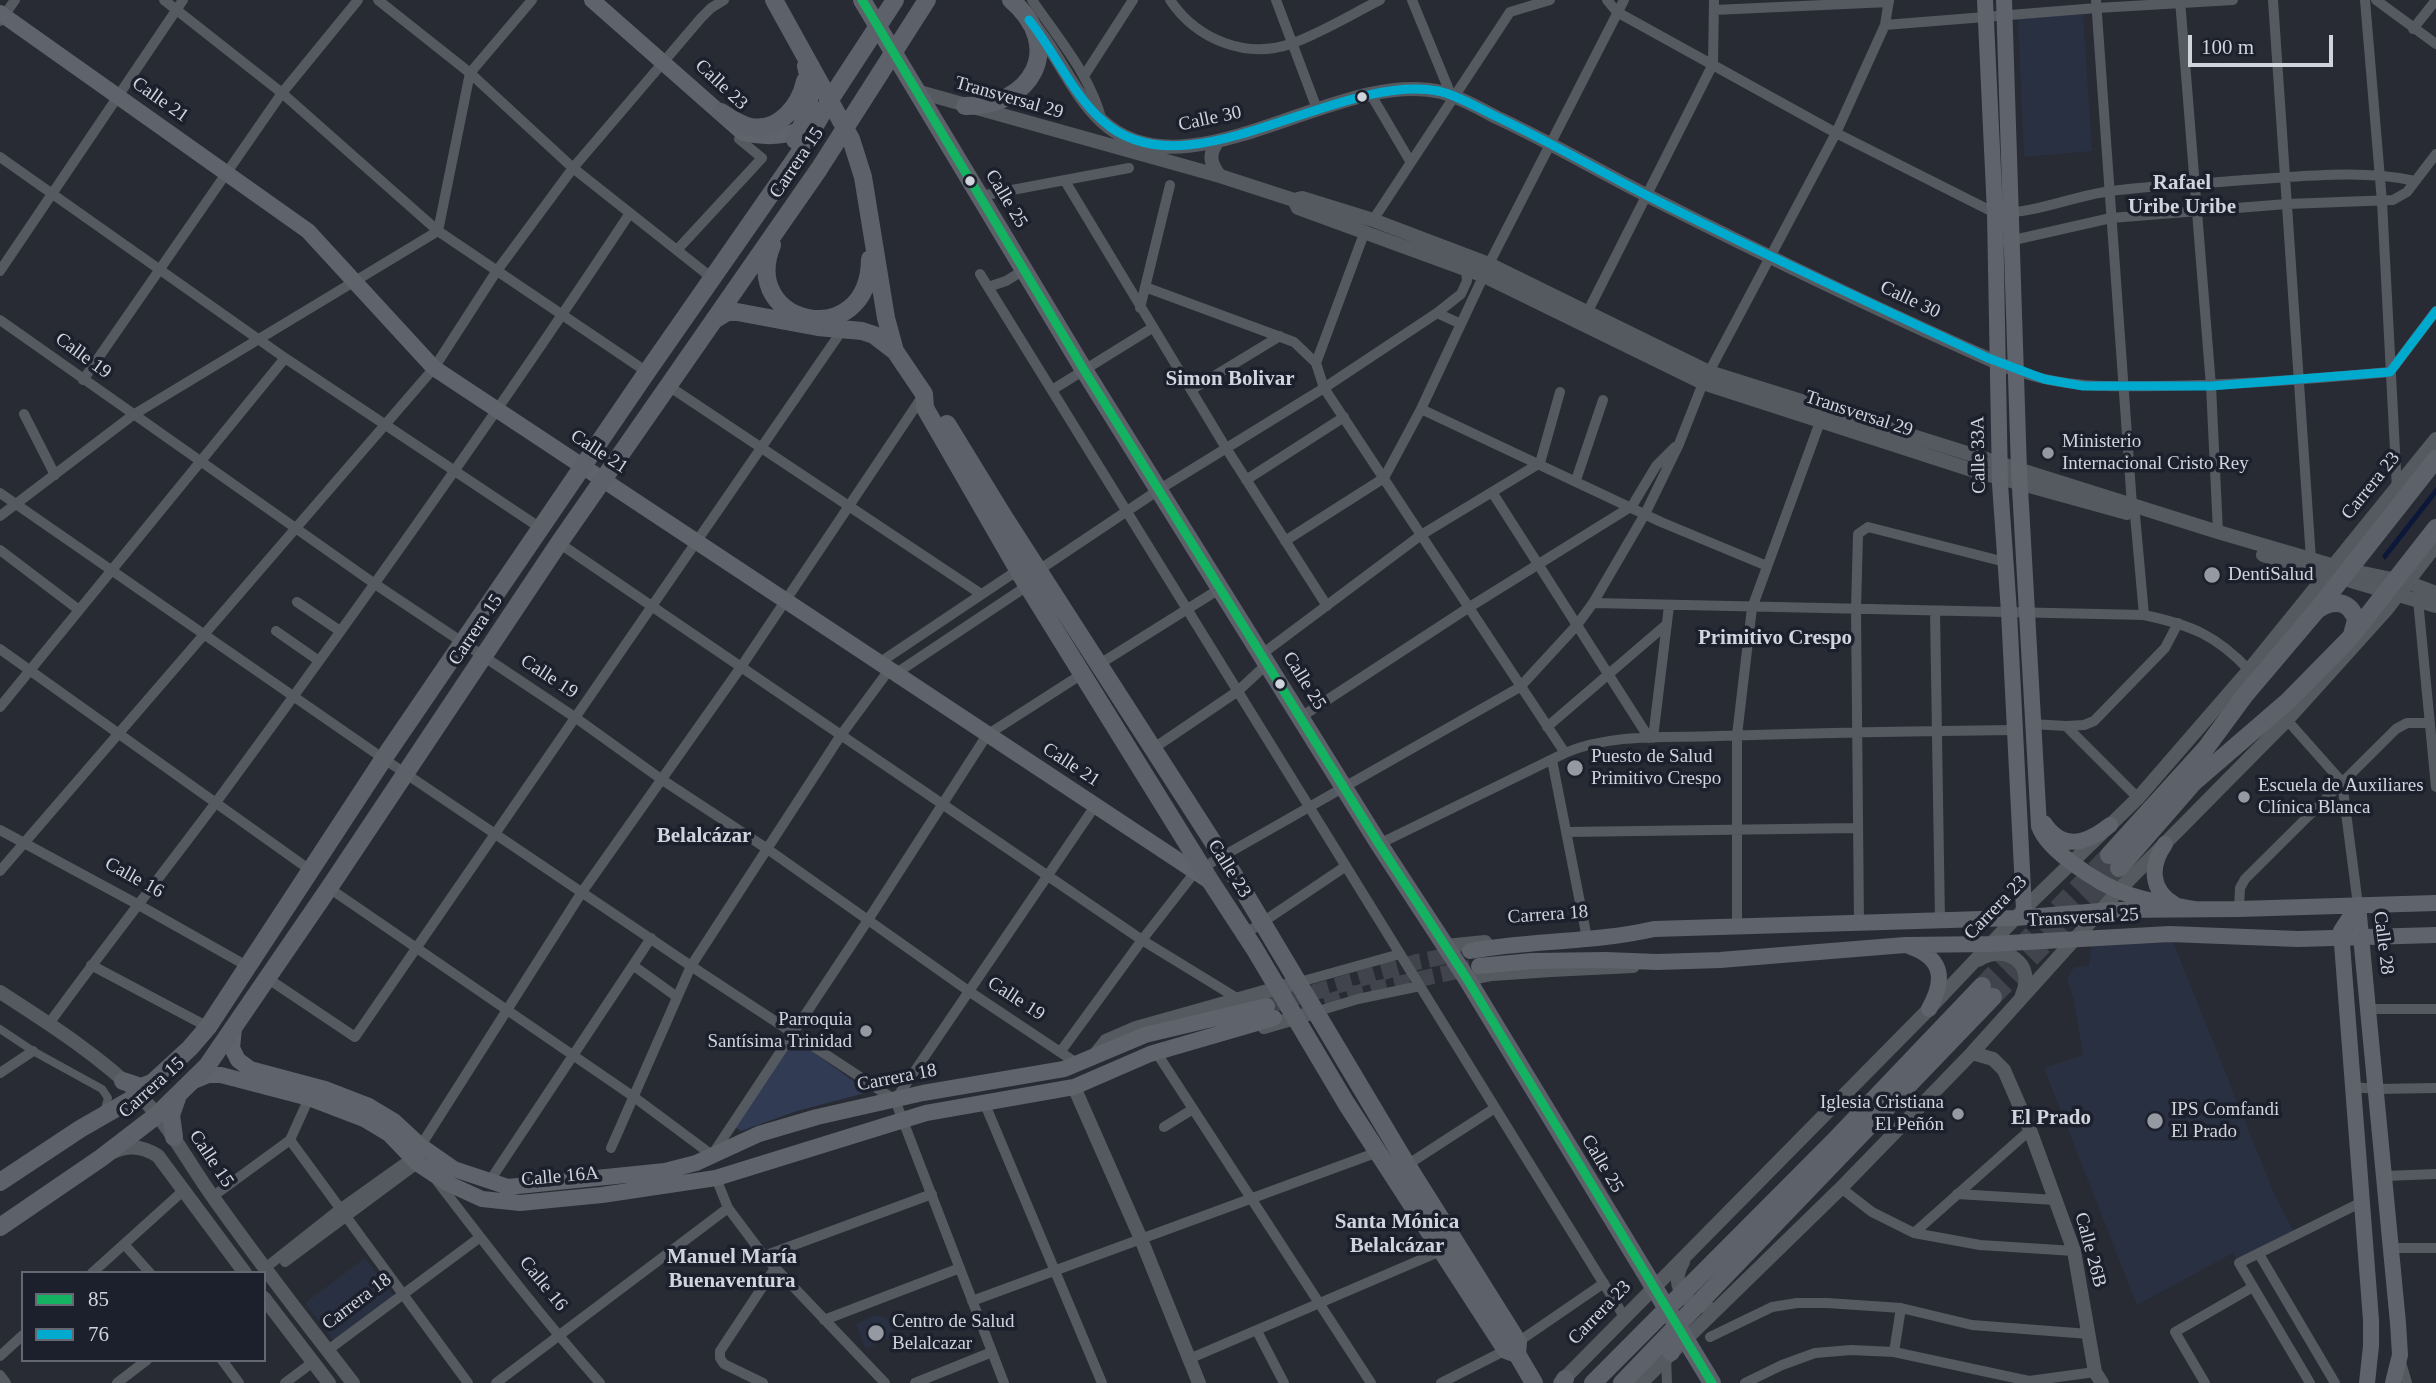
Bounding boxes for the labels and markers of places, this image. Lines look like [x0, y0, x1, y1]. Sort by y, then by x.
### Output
unlabelled marker [1355, 90, 1369, 104]
unlabelled marker [963, 174, 977, 188]
place label: Ministerio Internacional Cristo Rey [2062, 431, 2249, 475]
marker: Ministerio Internacional Cristo Rey [2040, 445, 2056, 461]
place label: DentiSalud [2228, 564, 2313, 586]
marker: DentiSalud [2202, 565, 2222, 585]
unlabelled marker [1273, 677, 1287, 691]
place label: Puesto de Salud Primitivo Crespo [1591, 746, 1721, 790]
marker: Puesto de Salud Primitivo Crespo [1565, 758, 1585, 778]
place label: Escuela de Auxiliares Clínica Blanca [2258, 775, 2424, 819]
marker: Escuela de Auxiliares Clínica Blanca [2236, 789, 2252, 805]
place label: Parroquia Santísima Trinidad [708, 1009, 852, 1053]
marker: Parroquia Santísima Trinidad [858, 1023, 874, 1039]
place label: Iglesia Cristiana El Peñón [1820, 1092, 1944, 1136]
place label: IPS Comfandi El Prado [2171, 1099, 2279, 1143]
marker: Iglesia Cristiana El Peñón [1950, 1106, 1966, 1122]
marker: IPS Comfandi El Prado [2145, 1111, 2165, 1131]
place label: Centro de Salud Belalcazar [892, 1311, 1014, 1355]
marker: Centro de Salud Belalcazar [866, 1323, 886, 1343]

